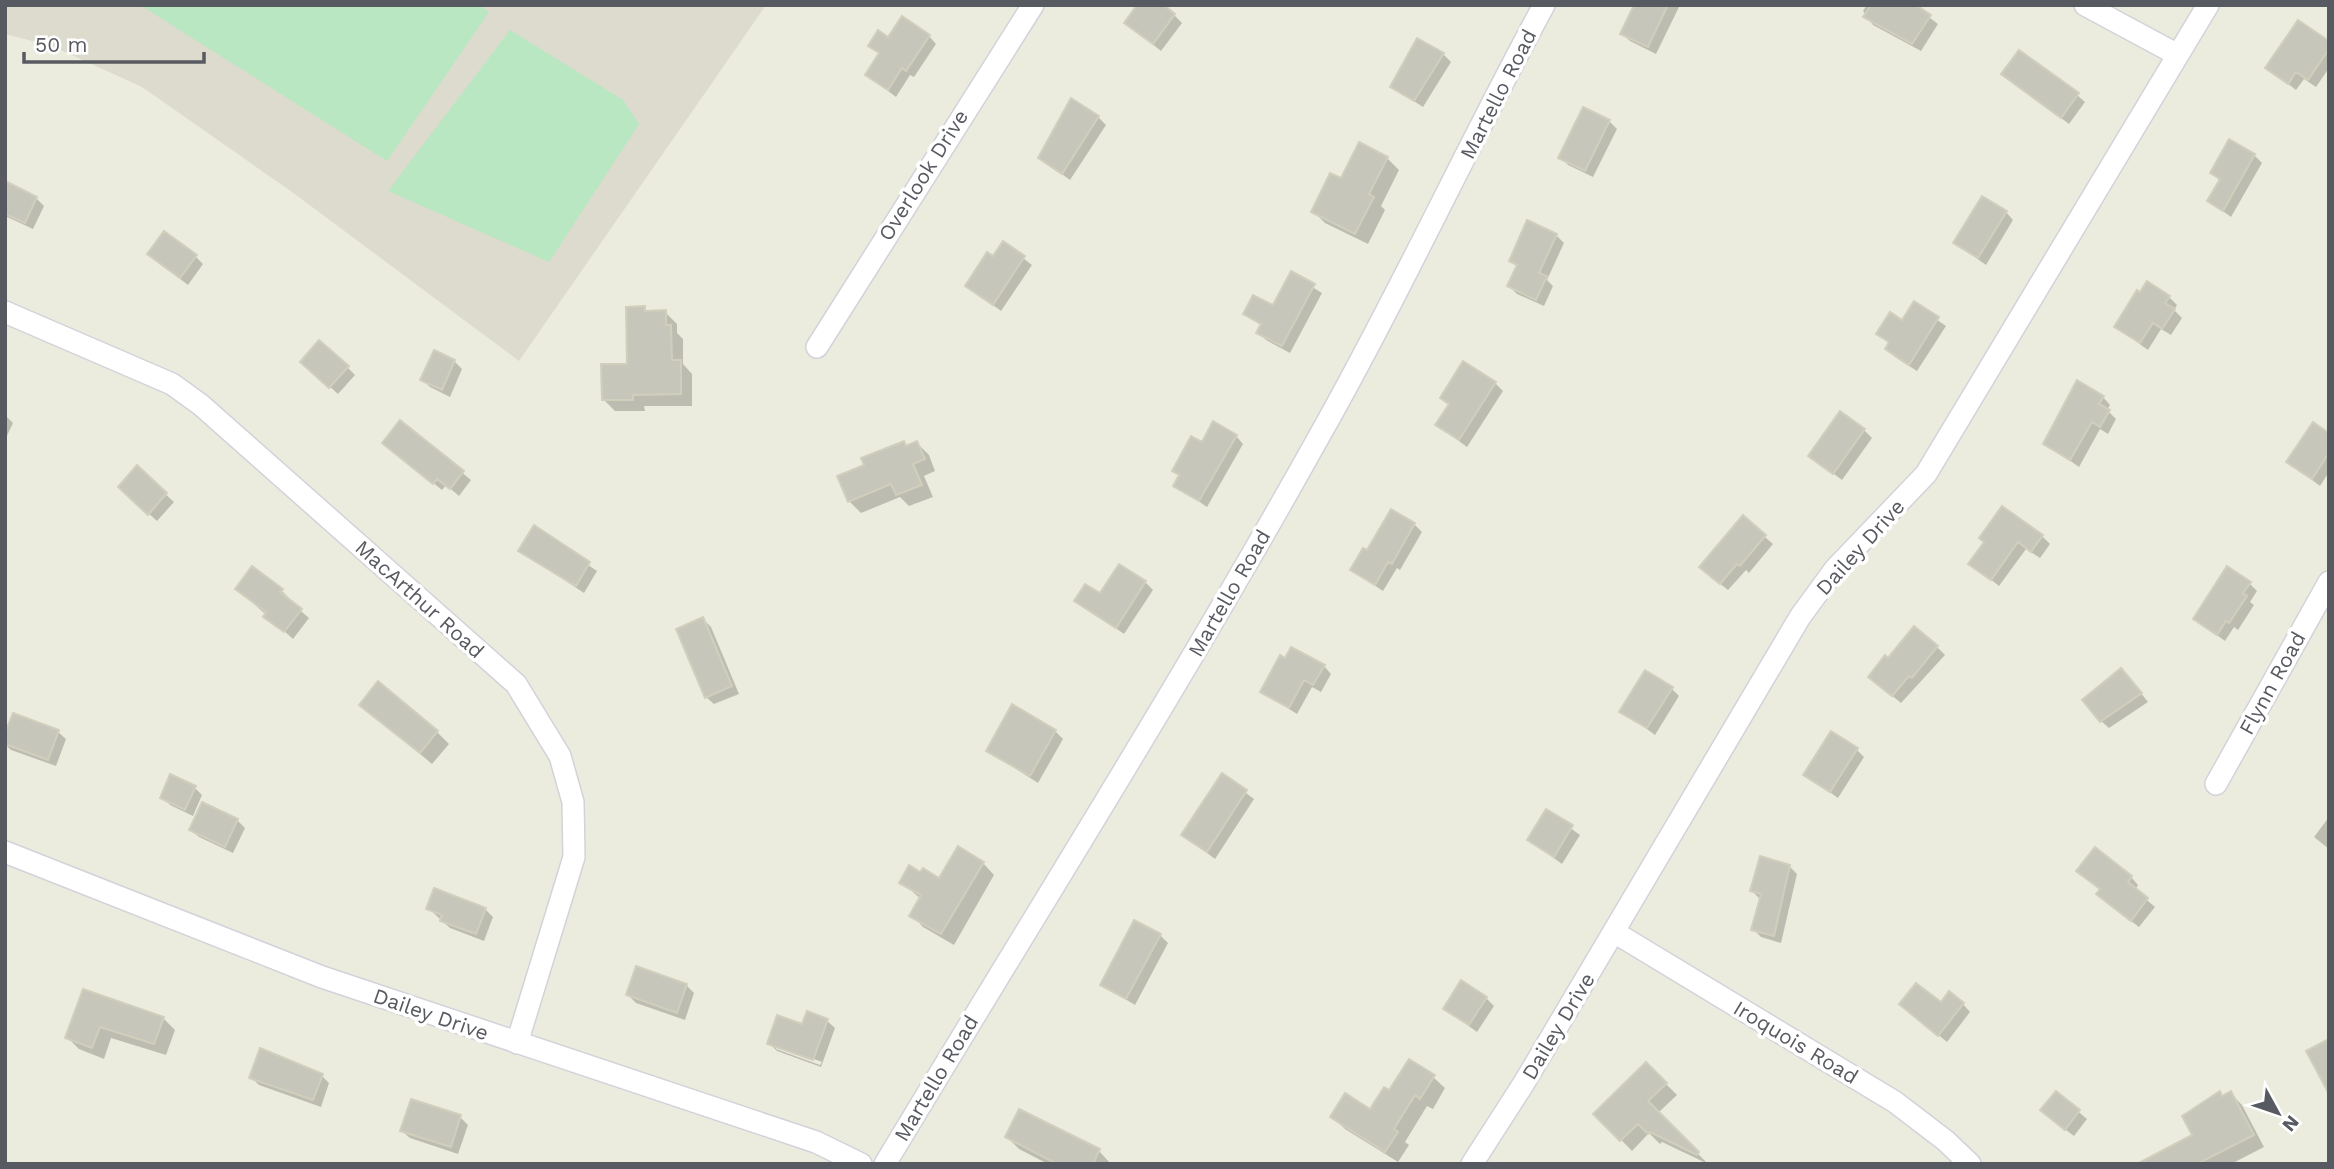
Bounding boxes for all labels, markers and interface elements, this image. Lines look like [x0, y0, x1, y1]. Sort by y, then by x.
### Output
scale bar [24, 21, 205, 65]
street label: Martello Road [1455, 25, 1541, 163]
text: 50 m [35, 32, 87, 57]
street label: Overlook Drive [873, 105, 973, 245]
street label: Dailey Drive [1810, 494, 1910, 600]
street label: Martello Road [1183, 525, 1275, 661]
street label: MacArthur Road [351, 535, 489, 663]
street label: Flynn Road [2233, 627, 2311, 739]
street label: Dailey Drive [1516, 968, 1600, 1084]
street label: Dailey Drive [370, 983, 492, 1045]
street label: Iroquois Road [1729, 995, 1863, 1089]
street label: Martello Road [889, 1011, 983, 1145]
north arrow [2243, 1078, 2313, 1148]
text: N [2277, 1111, 2304, 1136]

